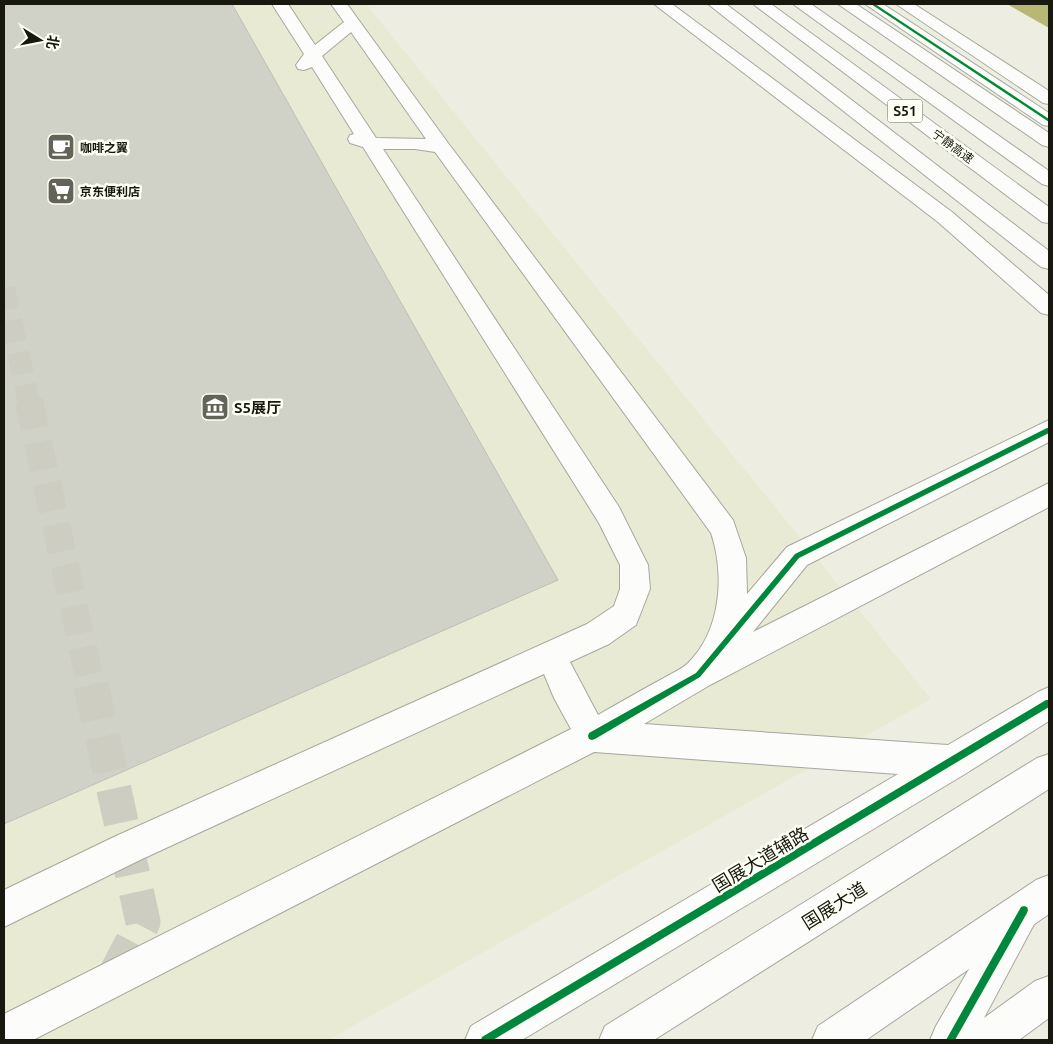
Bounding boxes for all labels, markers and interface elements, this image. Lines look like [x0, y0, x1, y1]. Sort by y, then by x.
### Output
north arrow [15, 15, 65, 65]
text: 北 [44, 34, 62, 51]
road number: S51 [888, 100, 922, 122]
street label: 宁静高速 [930, 127, 976, 165]
cafe icon: 咖啡之翼 [46, 132, 76, 162]
place label: 咖啡之翼 [80, 141, 128, 154]
supermarket icon: 京东便利店 [46, 176, 76, 206]
place label: 京东便利店 [80, 185, 140, 198]
museum icon: S5展厅 [200, 392, 230, 422]
place label: S5展厅 [234, 399, 281, 416]
street label: 国展大道辅路 [709, 823, 811, 895]
street label: 国展大道 [798, 877, 870, 933]

